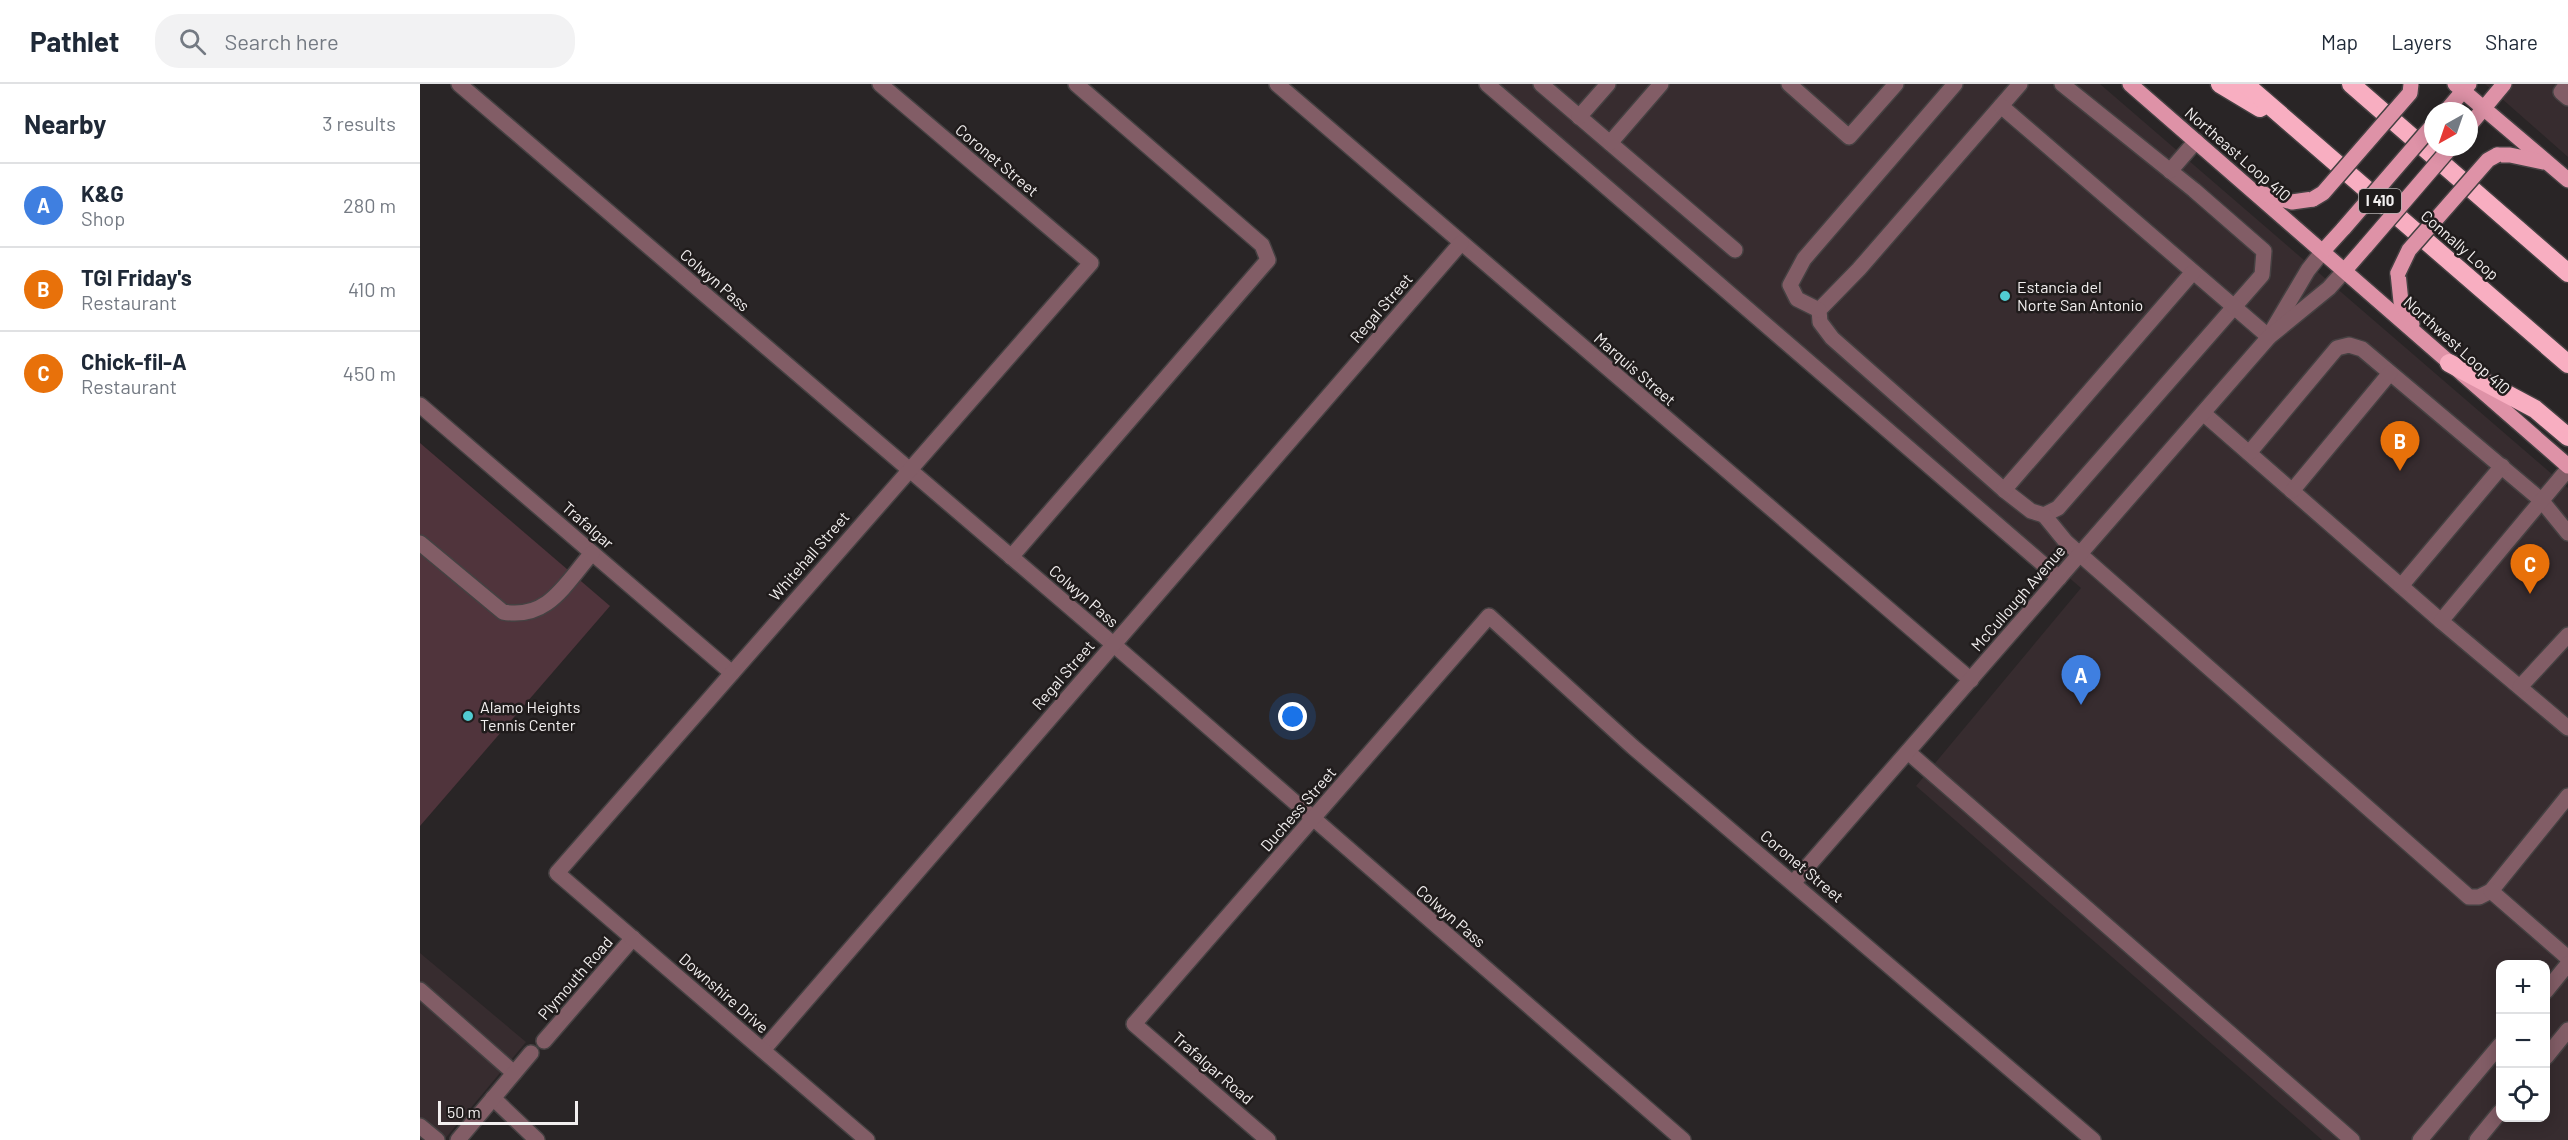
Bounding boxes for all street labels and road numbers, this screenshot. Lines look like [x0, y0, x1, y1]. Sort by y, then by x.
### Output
street label: Northeast Loop 410 [2182, 103, 2295, 205]
street label: Coronet Street [952, 119, 1043, 200]
road number: I 410 [2359, 189, 2401, 213]
street label: Connally Loop [2417, 206, 2503, 284]
street label: Colwyn Pass [677, 244, 754, 315]
street label: Regal Street [1345, 269, 1416, 346]
street label: Northwest Loop 410 [2400, 292, 2515, 397]
street label: Marquis Street [1591, 328, 1680, 409]
street label: Trafalgar [559, 497, 618, 552]
street label: Whitehall Street [765, 507, 853, 604]
street label: McCullough Avenue [1967, 541, 2069, 654]
street label: Colwyn Pass [1046, 560, 1123, 631]
street label: Regal Street [1027, 636, 1098, 713]
street label: Duchess Street [1256, 763, 1339, 855]
street label: Coronet Street [1757, 825, 1848, 906]
street label: Colwyn Pass [1413, 880, 1490, 951]
street label: Plymouth Road [533, 932, 616, 1023]
street label: Downshire Drive [676, 949, 773, 1037]
street label: Trafalgar Road [1169, 1027, 1258, 1108]

